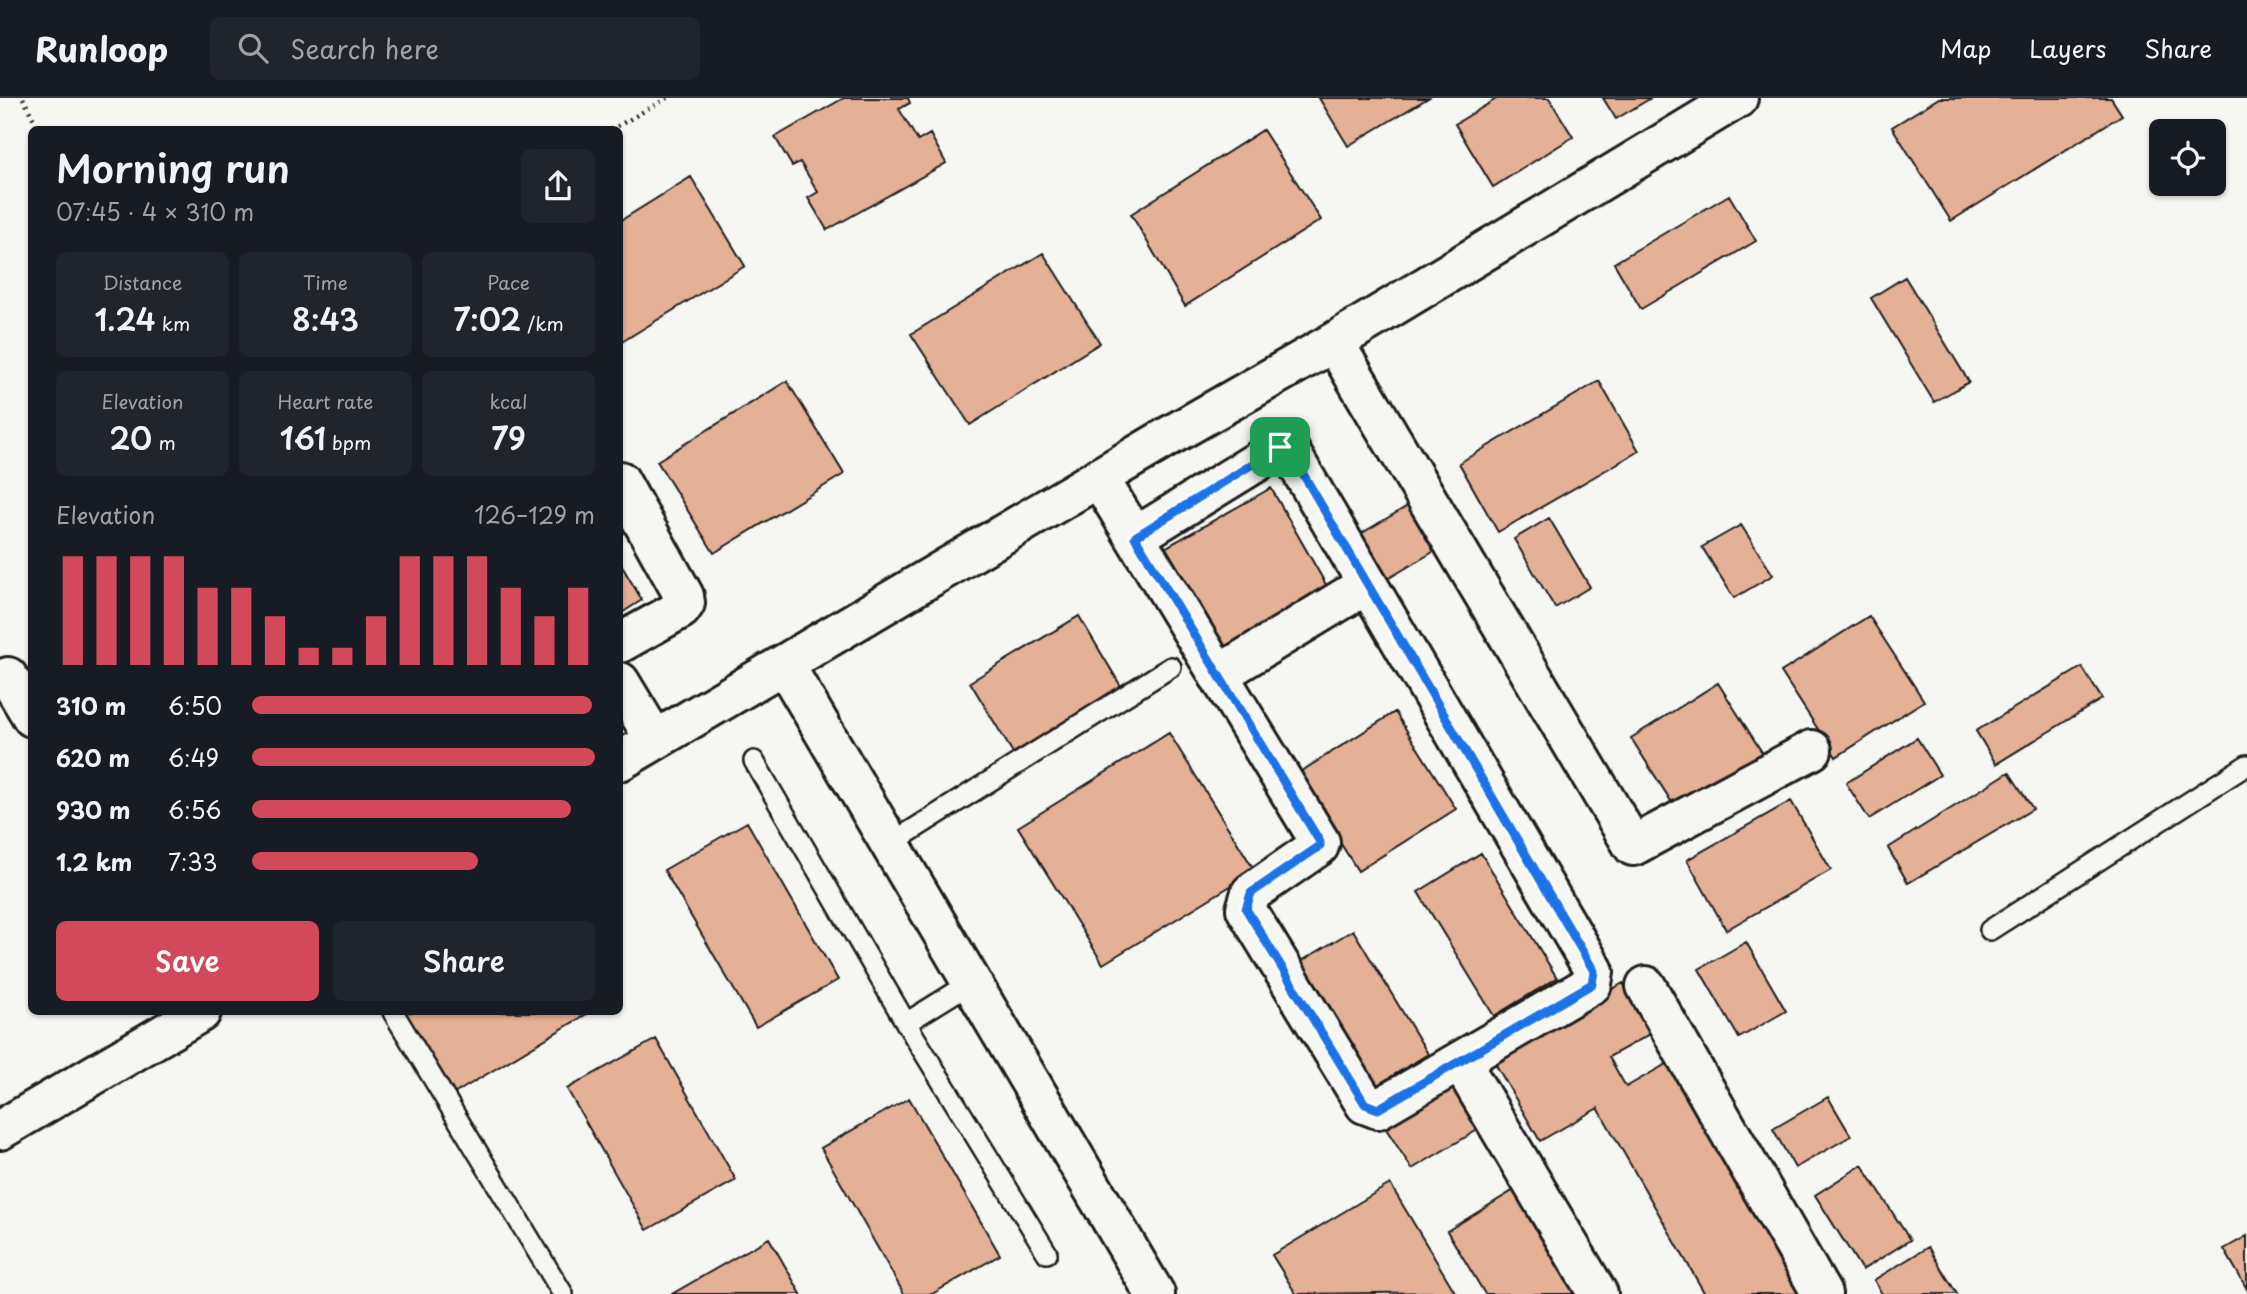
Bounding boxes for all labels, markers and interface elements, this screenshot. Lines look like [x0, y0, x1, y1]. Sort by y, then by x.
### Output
search box [210, 17, 700, 80]
text: Runloop [35, 23, 168, 73]
icon: search [234, 29, 272, 67]
text: Search here [290, 29, 439, 68]
text: Map [1940, 30, 1991, 66]
text: Layers [2029, 30, 2106, 66]
text: Share [2144, 30, 2212, 66]
map controls [2149, 119, 2226, 196]
button: locate [2149, 119, 2226, 196]
text: Morning run [56, 139, 290, 196]
button: share [521, 149, 595, 223]
text: 07:45 · 4 × 310 m [56, 194, 254, 229]
text: Distance [103, 268, 182, 296]
text: Time [303, 268, 348, 296]
text: Pace [487, 268, 530, 296]
text: 1.24 [95, 296, 156, 341]
text: 8:43 [292, 296, 359, 341]
text: 7:02 [453, 296, 521, 341]
text: km [156, 309, 190, 337]
text: /km [521, 309, 564, 337]
text: Elevation [102, 387, 183, 415]
text: Heart rate [278, 387, 373, 415]
text: kcal [490, 387, 527, 415]
text: 20 [109, 415, 152, 460]
text: 161 [280, 415, 326, 460]
text: 79 [491, 415, 526, 460]
pin [1250, 417, 1310, 477]
text: m [152, 428, 176, 456]
text: bpm [326, 428, 371, 456]
icon: arrive [1261, 428, 1299, 466]
text: Elevation [56, 497, 155, 532]
text: 126–129 m [474, 497, 595, 532]
text: 310 m [56, 688, 126, 723]
text: 6:50 [168, 688, 222, 723]
text: 620 m [56, 740, 130, 775]
text: 6:49 [168, 740, 219, 775]
text: 930 m [56, 792, 131, 827]
text: 6:56 [168, 792, 221, 827]
text: 1.2 km [56, 844, 132, 879]
text: 7:33 [168, 844, 218, 879]
button: Save [56, 921, 319, 1001]
button: Share [333, 921, 595, 1001]

